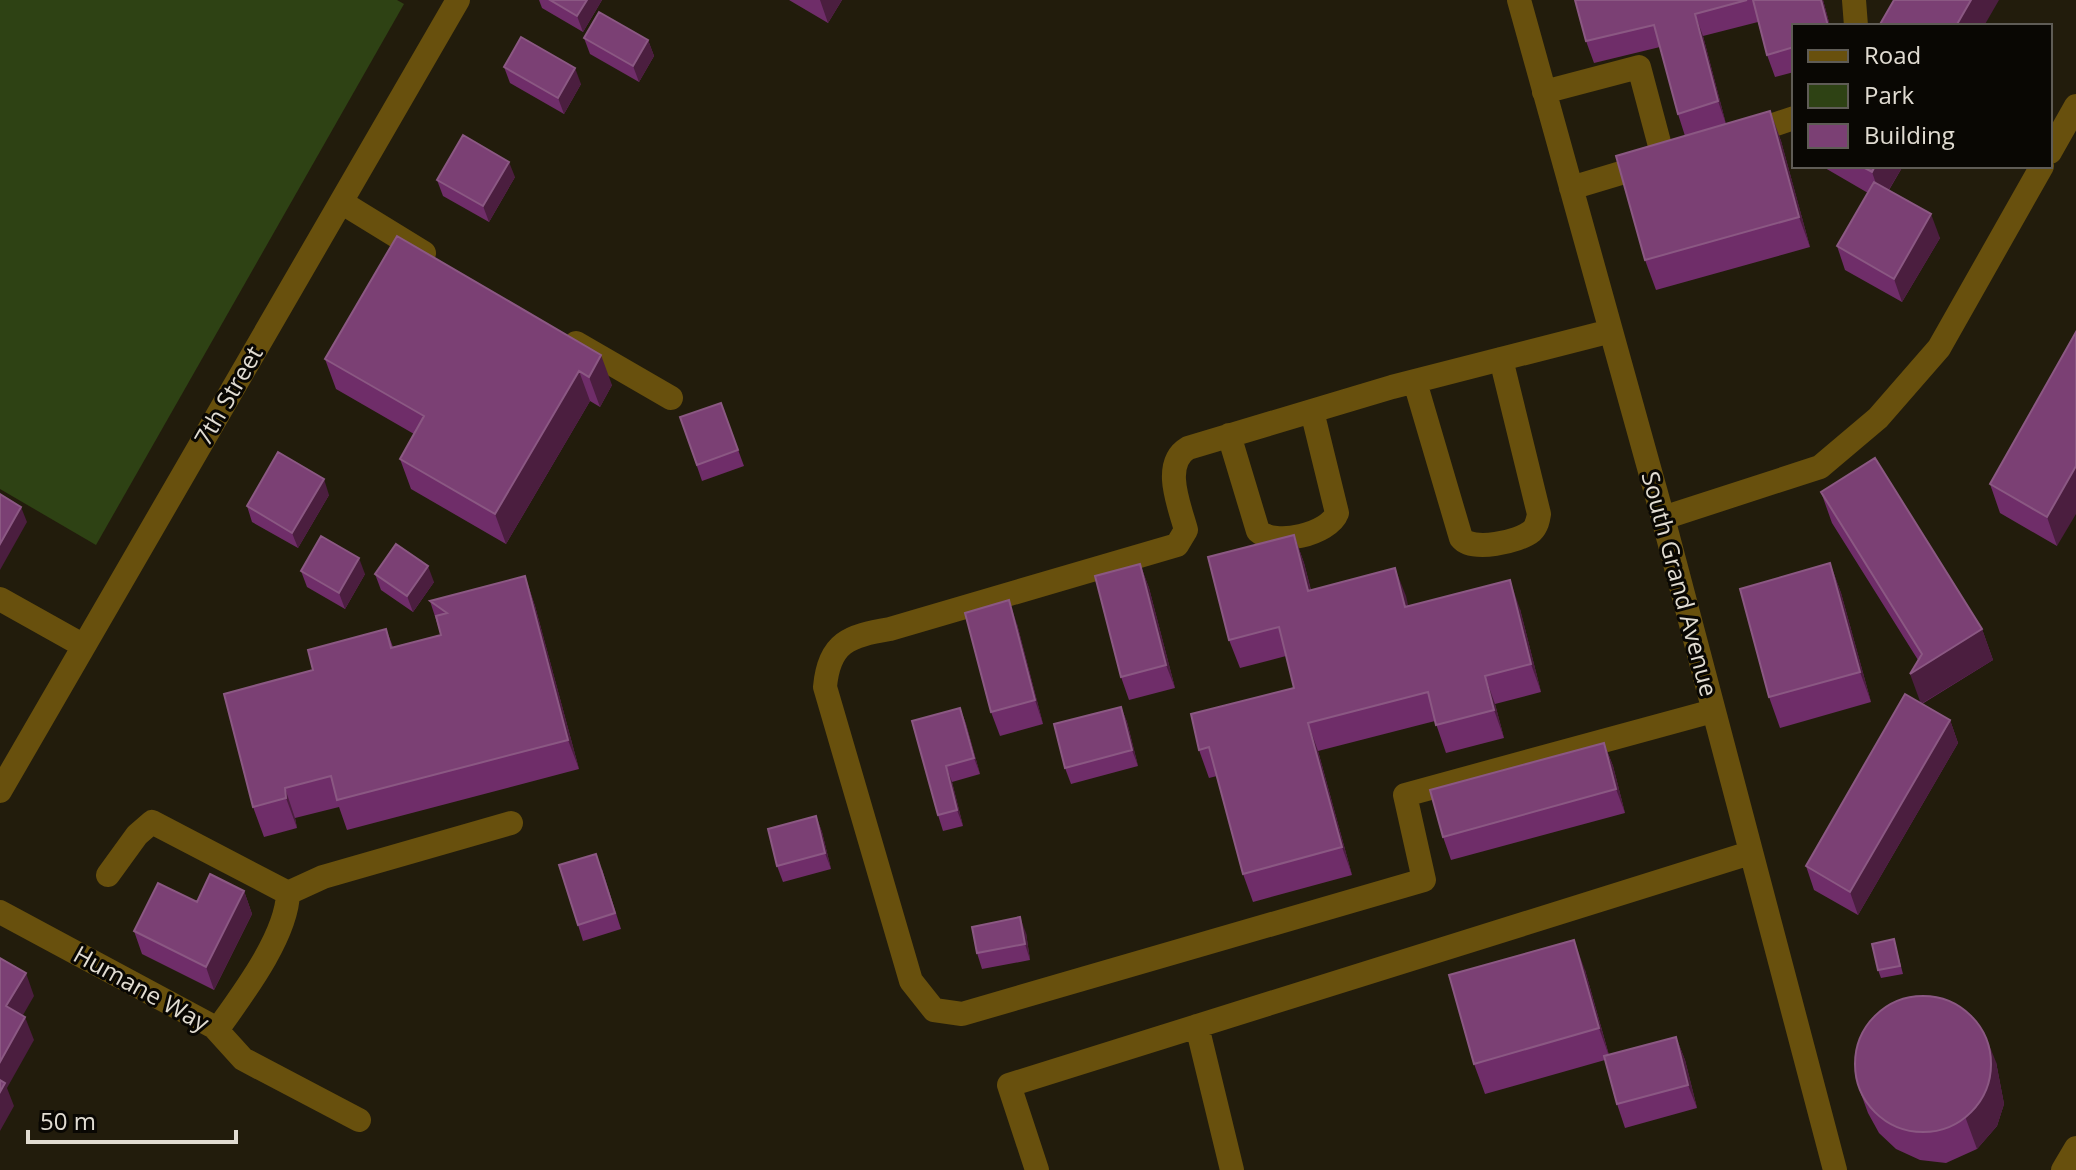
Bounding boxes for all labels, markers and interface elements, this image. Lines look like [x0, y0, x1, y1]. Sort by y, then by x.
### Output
legend [1792, 24, 2052, 168]
text: Road [1864, 38, 1921, 71]
text: Park [1864, 78, 1915, 111]
text: Building [1864, 118, 1955, 151]
street label: 7th Street [186, 339, 270, 451]
street label: South Grand Avenue [1635, 467, 1726, 700]
street label: Humane Way [68, 937, 216, 1039]
scale bar [28, 1094, 236, 1144]
text: 50 m [40, 1104, 96, 1137]

